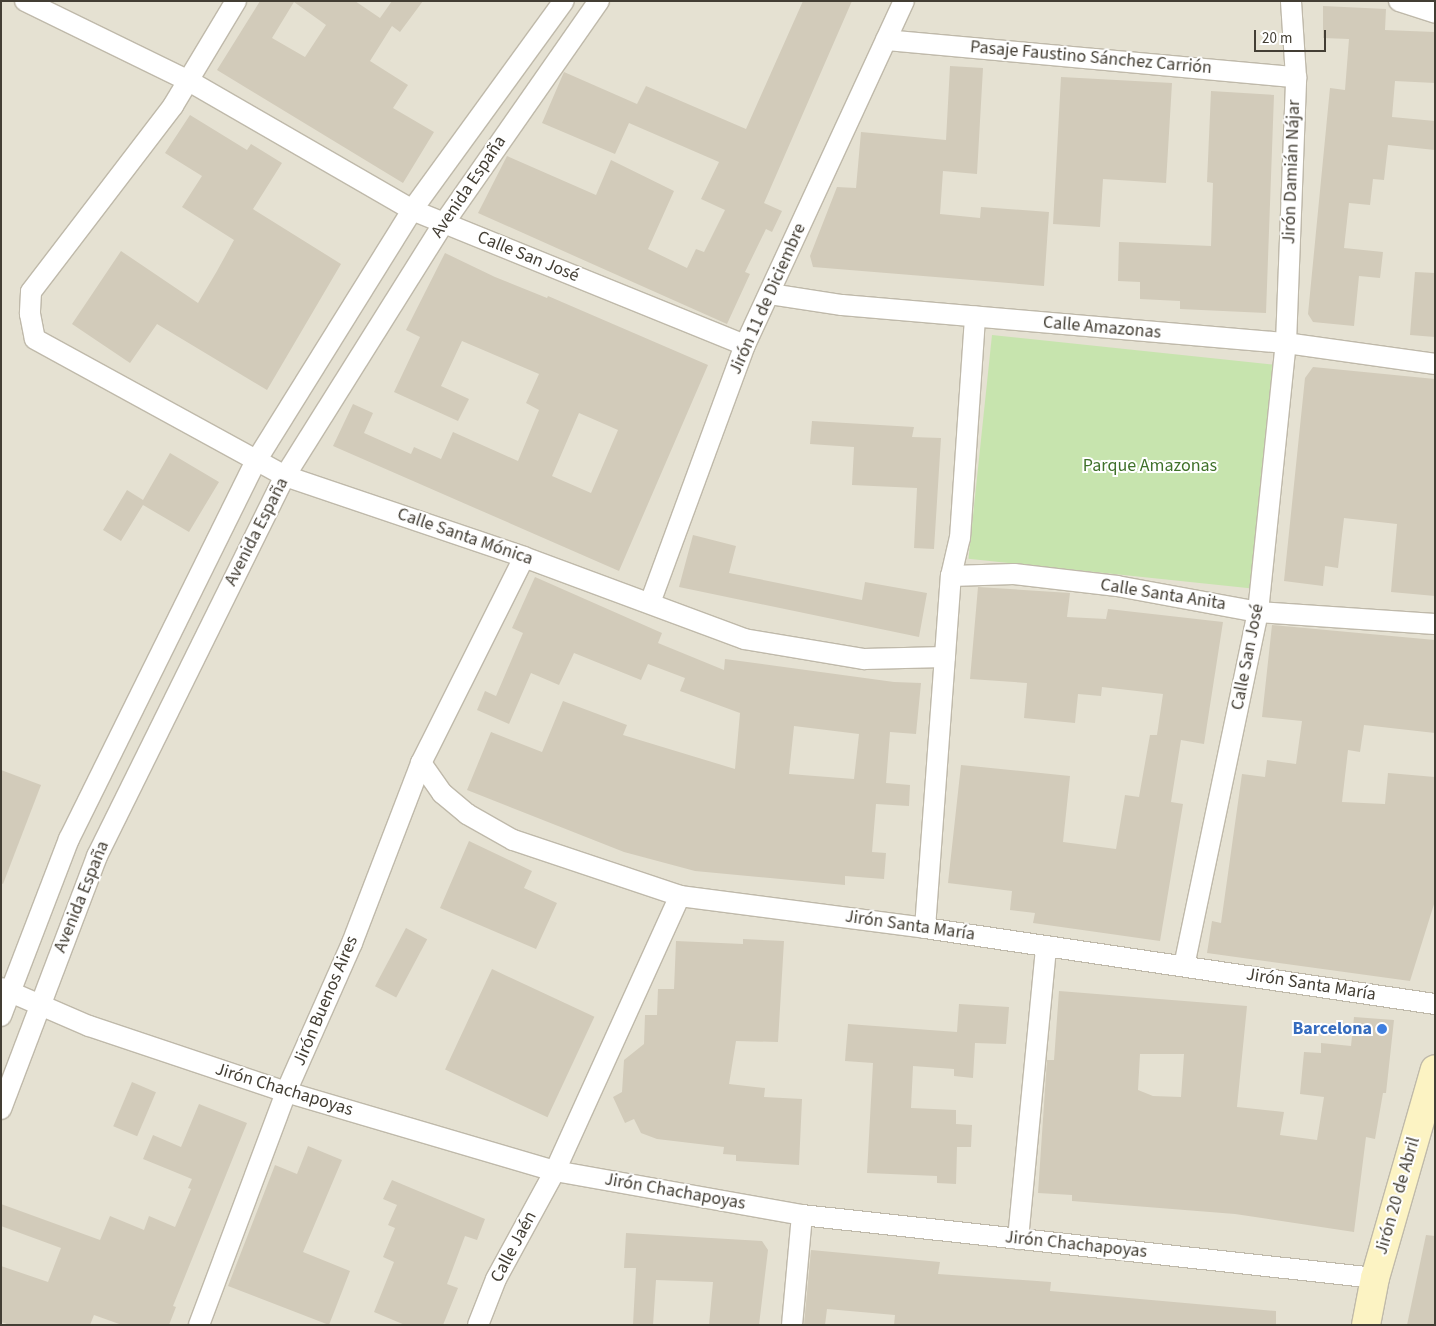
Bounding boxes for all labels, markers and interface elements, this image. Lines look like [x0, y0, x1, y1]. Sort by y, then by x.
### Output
scale bar [1256, 20, 1328, 52]
text: 20 m [1262, 28, 1292, 49]
street label: Pasaje Faustino Sánchez Carrión [969, 37, 1213, 79]
street label: Jirón Damián Nájar [1279, 99, 1305, 245]
street label: Avenida España [427, 132, 511, 242]
street label: Jirón 11 de Diciembre [725, 220, 811, 378]
street label: Calle San José [474, 227, 582, 287]
street label: Calle Amazonas [1042, 312, 1162, 344]
park label: Parque Amazonas [1083, 455, 1217, 477]
street label: Avenida España [220, 474, 294, 590]
street label: Calle Santa Mónica [394, 504, 536, 570]
street label: Calle Santa Anita [1099, 574, 1227, 616]
street label: Calle San José [1227, 602, 1269, 712]
street label: Avenida España [50, 838, 114, 956]
street label: Jirón Santa María [844, 906, 976, 946]
street label: Jirón Buenos Aires [289, 933, 363, 1069]
street label: Jirón Santa María [1245, 964, 1377, 1006]
place label: Barcelona [1292, 1018, 1372, 1040]
marker: Barcelona [1376, 1023, 1388, 1035]
street label: Jirón Chachapoyas [213, 1059, 355, 1121]
street label: Jirón 20 de Abril [1371, 1135, 1425, 1257]
street label: Jirón Chachapoyas [603, 1169, 747, 1215]
street label: Calle Jaén [486, 1208, 542, 1286]
street label: Jirón Chachapoyas [1004, 1227, 1148, 1263]

